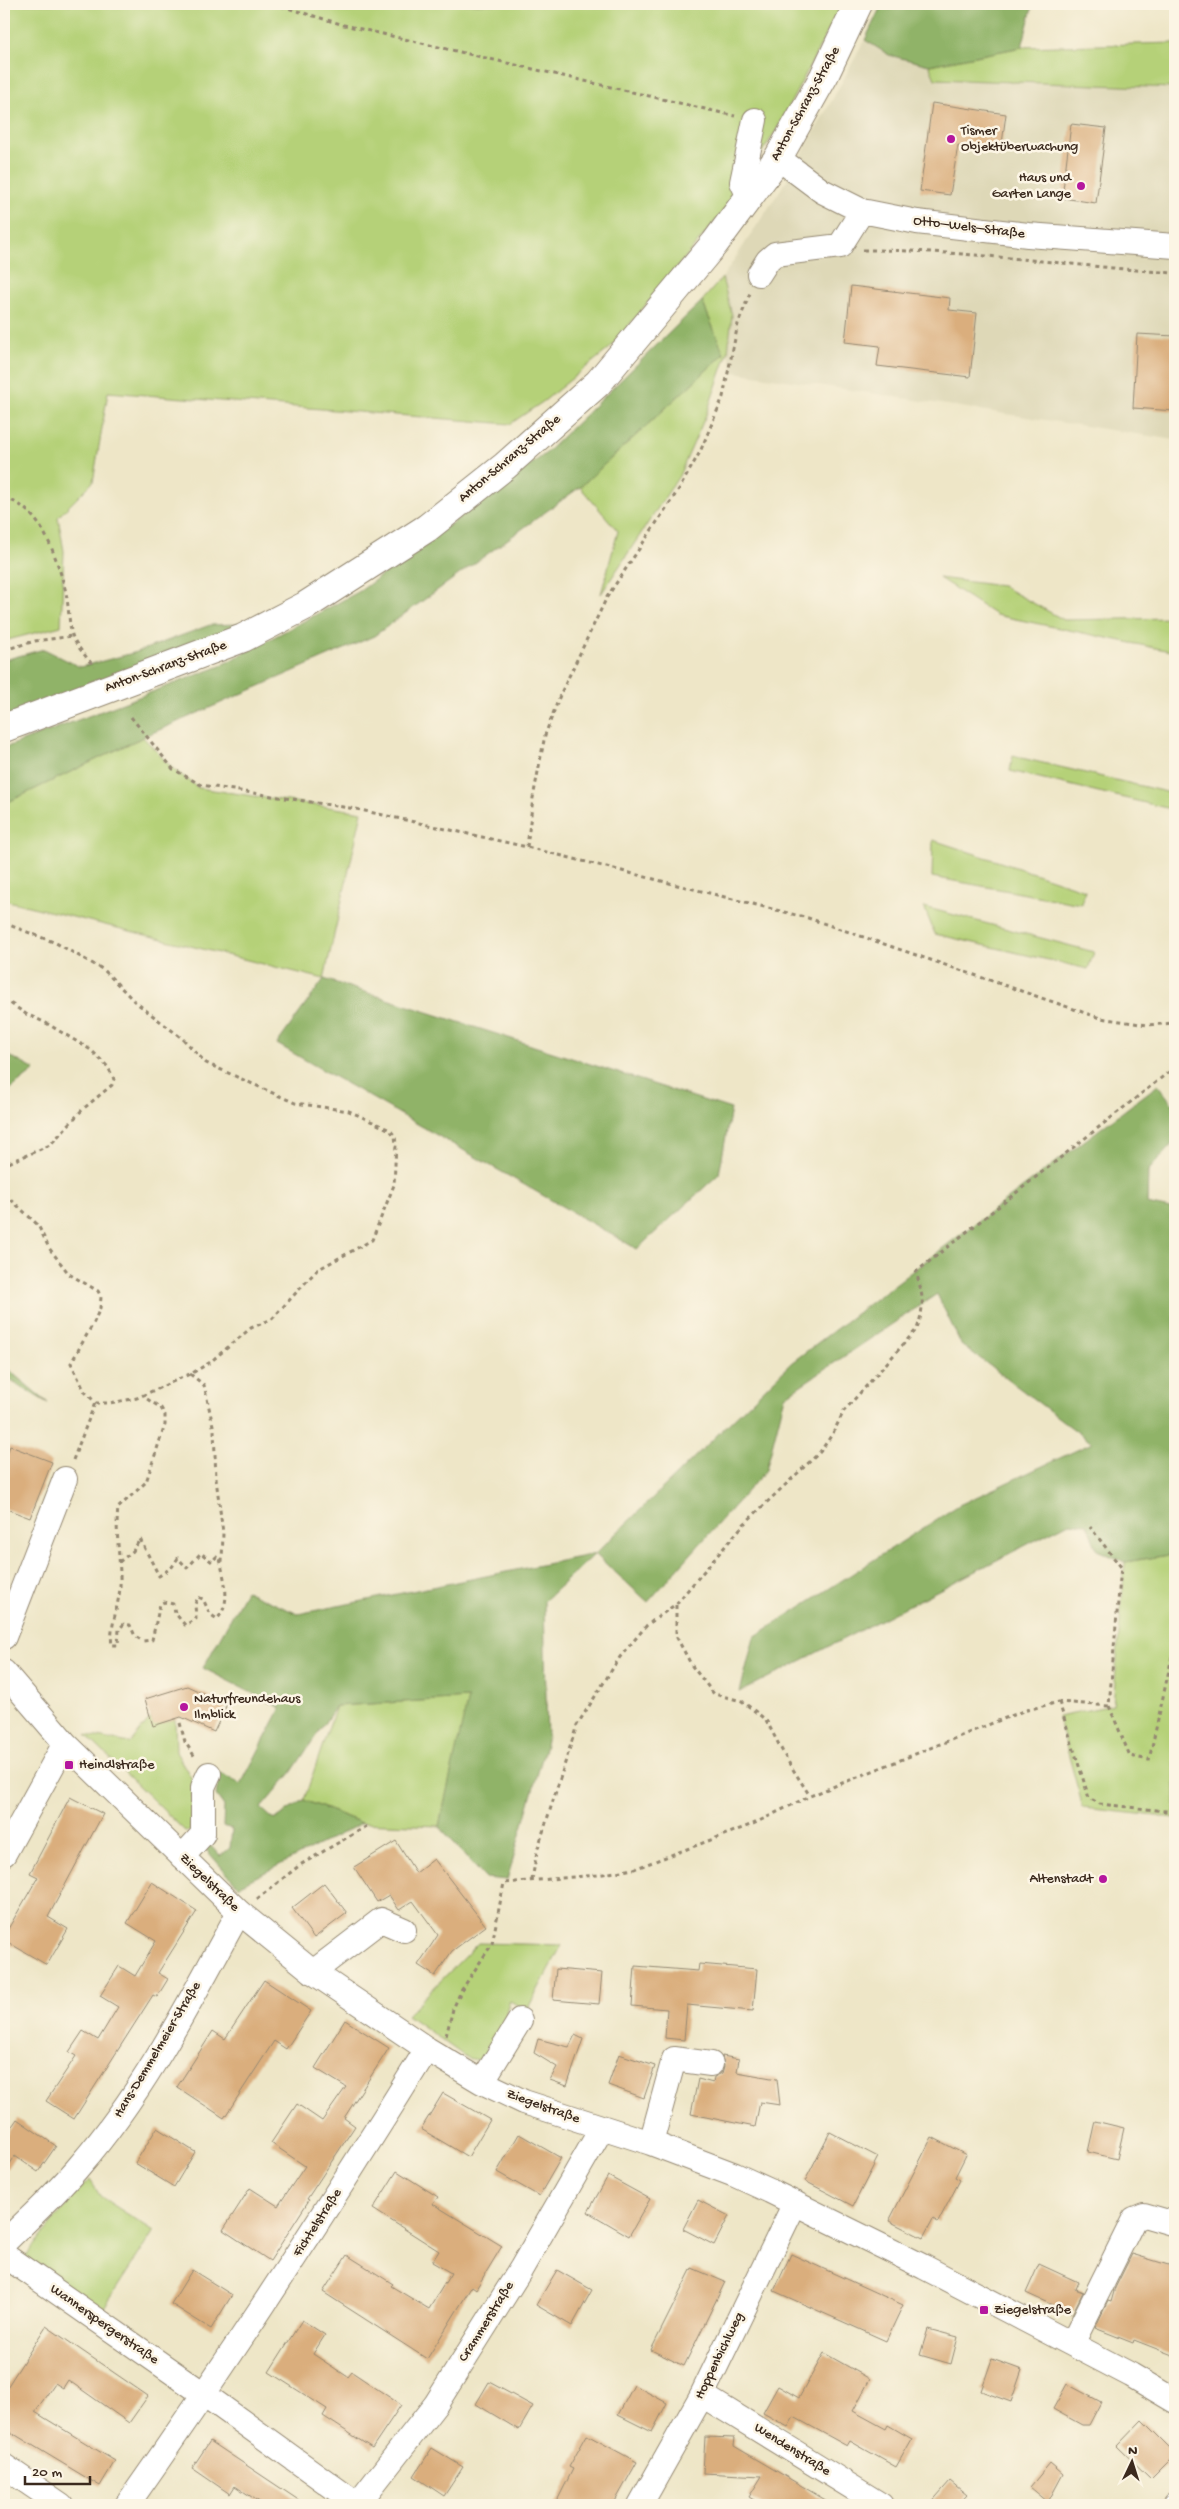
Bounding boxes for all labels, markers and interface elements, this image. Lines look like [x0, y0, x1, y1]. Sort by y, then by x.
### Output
street label: Anton-Schranz-Straße [767, 43, 845, 164]
place label: Tismer Objektüberwachung [960, 123, 1078, 156]
marker: Tismer Objektüberwachung [945, 133, 957, 145]
place label: Haus und Garten Lange [992, 170, 1073, 203]
marker: Haus und Garten Lange [1075, 180, 1087, 192]
street label: Otto–Wels–Straße [912, 213, 1027, 243]
street label: Anton-Schranz-Straße [455, 411, 565, 507]
street label: Anton-Schranz-Straße [103, 637, 230, 697]
place label: Naturfreundehaus Ilmblick [194, 1691, 301, 1724]
marker: Naturfreundehaus Ilmblick [178, 1701, 190, 1713]
place label: Heindlstraße [79, 1757, 155, 1774]
marker: Heindlstraße [63, 1759, 75, 1771]
street label: Ziegelstraße [175, 1850, 243, 1916]
place label: Altenstadt [1030, 1871, 1094, 1888]
marker: Altenstadt [1097, 1873, 1109, 1885]
street label: Hans-Demmelmeier-Straße [111, 1978, 206, 2121]
street label: Ziegelstraße [504, 2086, 583, 2128]
street label: Fichtelstraße [289, 2185, 347, 2261]
street label: Crammerstraße [455, 2278, 519, 2365]
street label: Wannerspergerstraße [46, 2281, 162, 2369]
place label: Ziegelstraße [994, 2302, 1072, 2319]
marker: Ziegelstraße [978, 2304, 990, 2316]
street label: Hoppenbichlweg [692, 2310, 748, 2402]
street label: Wendenstraße [751, 2420, 834, 2481]
north arrow [1106, 2436, 1156, 2486]
text: N [1128, 2443, 1138, 2460]
scale bar [25, 2454, 90, 2486]
text: 20 m [32, 2464, 62, 2482]

